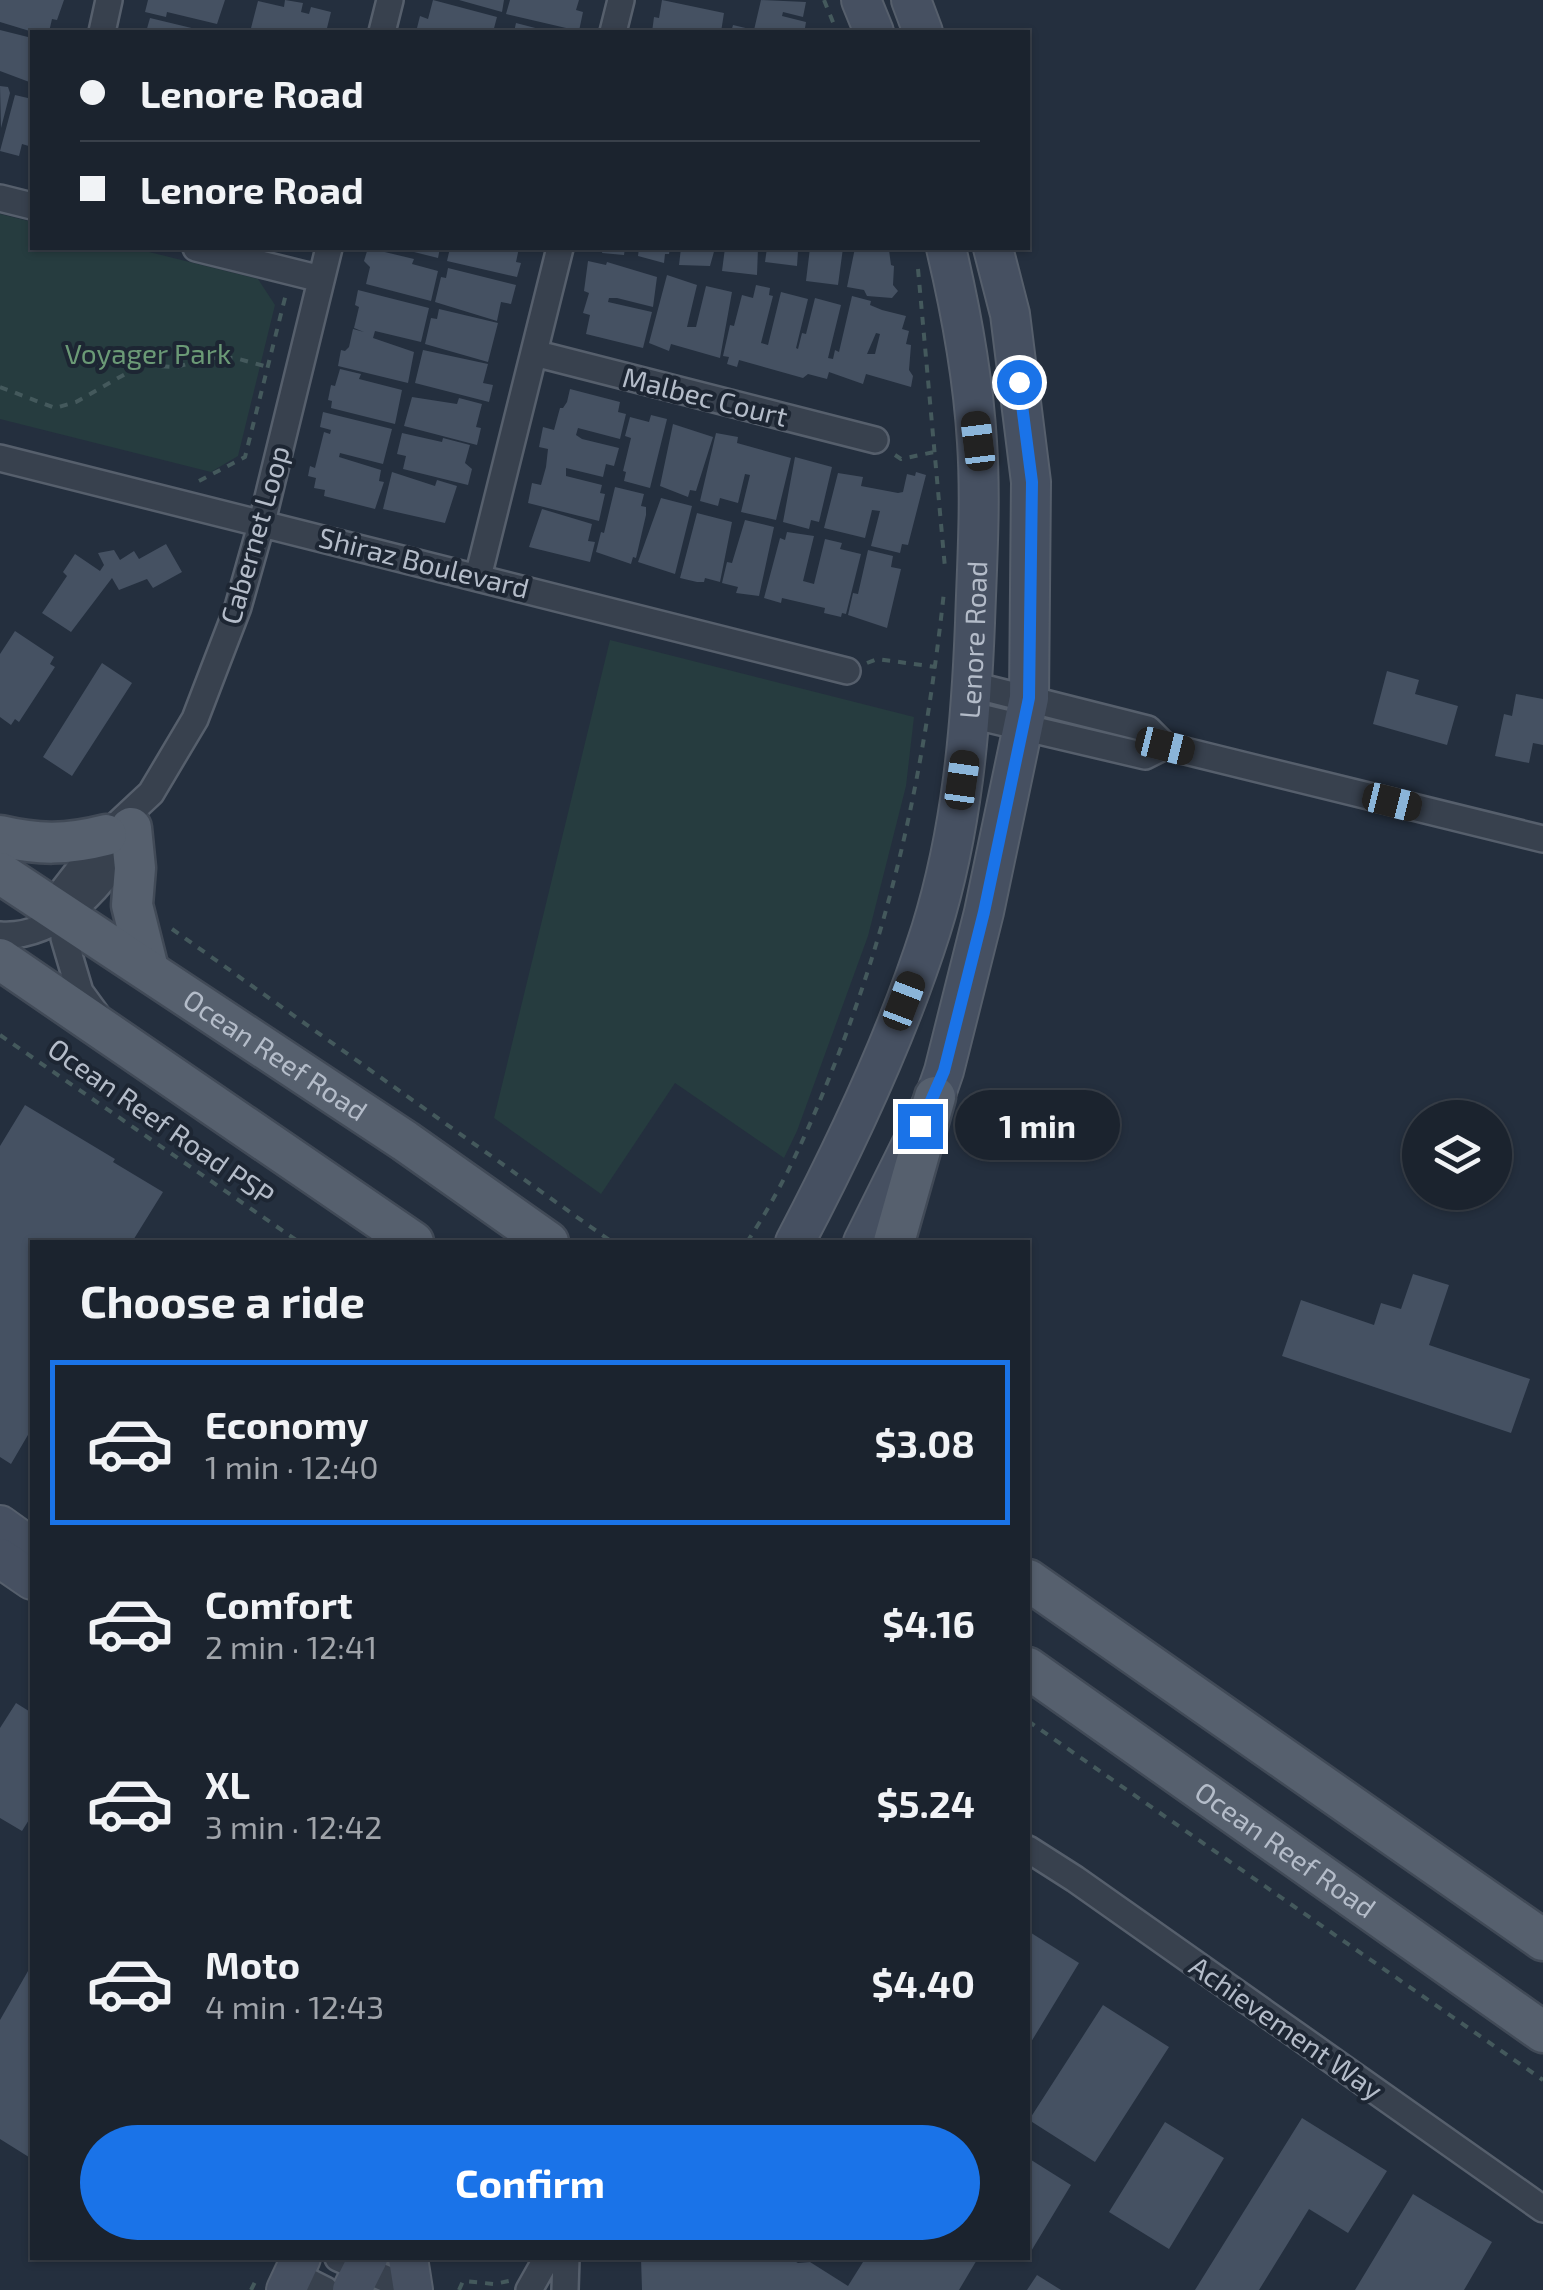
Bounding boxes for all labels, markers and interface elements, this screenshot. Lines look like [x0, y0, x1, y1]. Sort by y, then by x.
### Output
text: Lenore Road [140, 70, 364, 116]
text: Lenore Road [140, 166, 364, 212]
park label: Voyager Park [65, 336, 231, 370]
street label: Malbec Court [619, 359, 791, 433]
route start [997, 360, 1042, 405]
car [959, 409, 997, 473]
street label: Cabernet Loop [212, 442, 296, 628]
street label: Shiraz Boulevard [316, 519, 533, 605]
street label: Lenore Road [951, 560, 993, 720]
car [1132, 724, 1198, 768]
car [943, 748, 981, 812]
car [1359, 780, 1425, 824]
car [879, 968, 929, 1034]
street label: Ocean Reef Road [177, 981, 374, 1127]
street label: Ocean Reef Road PSP [42, 1030, 281, 1212]
callout: 1 min [955, 1091, 1120, 1161]
map controls [1402, 1100, 1512, 1210]
button: layers [1402, 1100, 1512, 1210]
route end [898, 1104, 943, 1149]
text: 1 min [999, 1106, 1076, 1144]
text: Choose a ride [80, 1273, 365, 1327]
icon: car [85, 1398, 175, 1488]
text: Economy [205, 1401, 369, 1447]
text: $3.08 [874, 1420, 975, 1466]
text: 1 min · 12:40 [205, 1447, 379, 1485]
icon: car [85, 1578, 175, 1668]
text: Comfort [205, 1581, 353, 1627]
text: $4.16 [882, 1600, 975, 1646]
text: 2 min · 12:41 [205, 1627, 377, 1665]
icon: car [85, 1758, 175, 1848]
text: XL [205, 1761, 250, 1807]
street label: Ocean Reef Road [1189, 1774, 1383, 1924]
text: $5.24 [876, 1780, 975, 1826]
text: 3 min · 12:42 [205, 1807, 382, 1845]
icon: car [85, 1938, 175, 2028]
text: Moto [205, 1941, 300, 1987]
street label: Achievement Way [1184, 1948, 1390, 2107]
text: $4.40 [871, 1960, 975, 2006]
text: 4 min · 12:43 [205, 1987, 384, 2025]
button: Confirm [80, 2125, 980, 2240]

